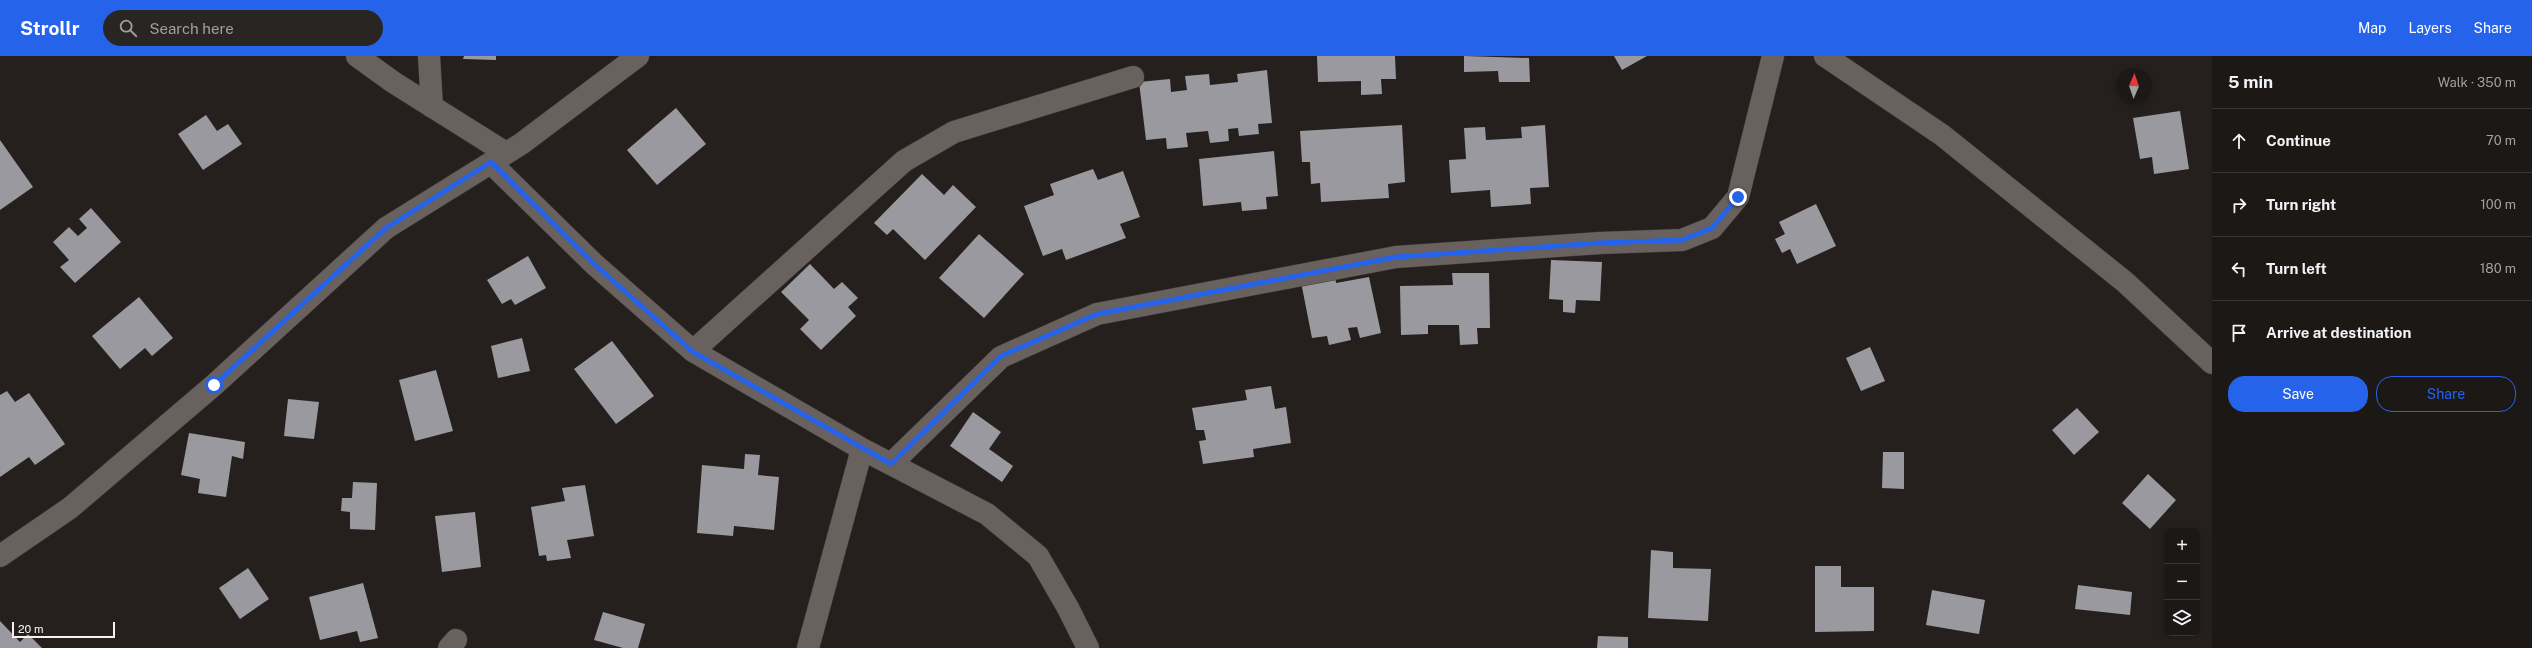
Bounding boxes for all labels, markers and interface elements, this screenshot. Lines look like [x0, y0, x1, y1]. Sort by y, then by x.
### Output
search box [103, 10, 383, 46]
text: Strollr [20, 17, 79, 39]
icon: search [117, 17, 139, 39]
text: Search here [149, 20, 234, 37]
text: Map [2358, 20, 2386, 36]
text: Layers [2408, 20, 2452, 36]
text: Share [2474, 20, 2512, 36]
north arrow [2116, 68, 2152, 104]
text: 5 min [2228, 72, 2273, 92]
text: Walk · 350 m [2438, 75, 2516, 90]
icon: ahead [2228, 130, 2250, 152]
text: Continue [2266, 132, 2331, 149]
text: 70 m [2486, 133, 2516, 148]
route end [1729, 188, 1747, 206]
icon: right [2228, 194, 2250, 216]
text: Turn right [2266, 196, 2336, 213]
text: 100 m [2480, 197, 2516, 212]
icon: left [2228, 258, 2250, 280]
text: Turn left [2266, 260, 2327, 277]
text: 180 m [2480, 261, 2516, 276]
icon: arrive [2228, 322, 2250, 344]
text: Arrive at destination [2266, 324, 2411, 341]
route start [205, 376, 223, 394]
button: Save [2228, 376, 2368, 412]
button: Share [2376, 376, 2516, 412]
map controls [2164, 528, 2200, 636]
button: + [2164, 528, 2200, 564]
button: − [2164, 564, 2200, 600]
button: layers [2164, 600, 2200, 636]
scale bar [12, 620, 115, 639]
text: 20 m [18, 623, 43, 635]

